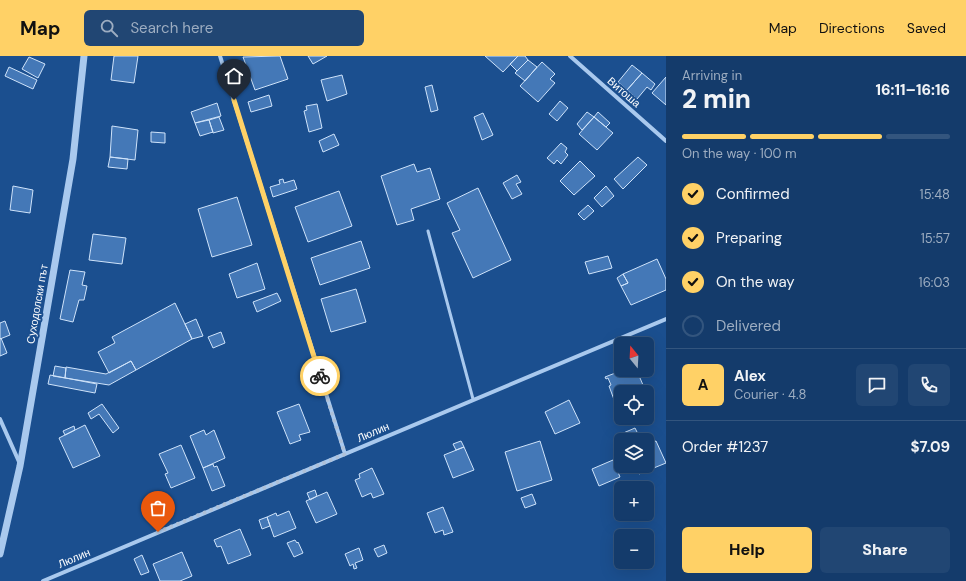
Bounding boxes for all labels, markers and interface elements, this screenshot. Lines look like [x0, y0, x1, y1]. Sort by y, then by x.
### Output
search box [84, 10, 364, 46]
text: Map [20, 16, 60, 41]
icon: search [98, 17, 120, 39]
text: Search here [130, 18, 213, 38]
text: Map [769, 19, 797, 37]
text: Directions [819, 19, 885, 37]
text: Saved [907, 19, 946, 37]
pin [217, 59, 251, 100]
icon: home [223, 65, 245, 87]
text: Arriving in [682, 67, 742, 84]
street label: Витоша [605, 74, 644, 111]
text: 16:11–16:16 [875, 80, 950, 100]
text: 2 min [682, 82, 751, 116]
text: On the way · 100 m [682, 145, 797, 162]
icon: check [682, 183, 704, 205]
text: Confirmed [716, 184, 790, 204]
text: 15:48 [920, 186, 950, 203]
icon: check [682, 227, 704, 249]
text: Preparing [716, 228, 782, 248]
text: 15:57 [921, 230, 950, 247]
street label: Суходолски път [23, 263, 51, 345]
icon: check [682, 271, 704, 293]
text: On the way [716, 272, 795, 292]
text: 16:03 [919, 274, 950, 291]
text: Delivered [716, 316, 781, 336]
north arrow [614, 337, 654, 377]
map controls [614, 337, 654, 569]
courier [300, 356, 340, 396]
button: chat [856, 364, 898, 406]
button: phone [908, 364, 950, 406]
icon: bike [309, 365, 331, 387]
text: Alex [734, 366, 766, 386]
text: A [698, 375, 708, 395]
button: locate [614, 385, 654, 425]
text: Courier · 4.8 [734, 386, 806, 403]
street label: Люлин [355, 419, 391, 445]
button: layers [614, 433, 654, 473]
text: Order #1237 [682, 437, 768, 457]
text: $7.09 [911, 437, 950, 457]
button: + [614, 481, 654, 521]
pin [141, 491, 175, 532]
icon: bag [147, 497, 169, 519]
button: Help [682, 527, 812, 573]
button: Share [820, 527, 950, 573]
button: − [614, 529, 654, 569]
street label: Люлин [56, 545, 92, 571]

